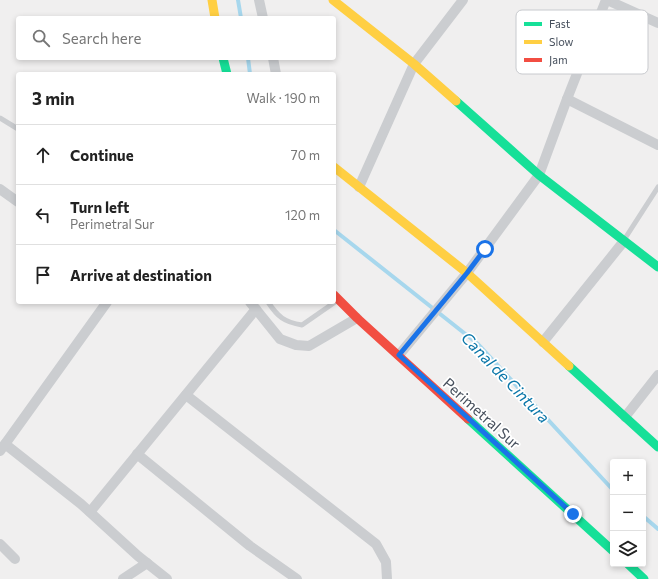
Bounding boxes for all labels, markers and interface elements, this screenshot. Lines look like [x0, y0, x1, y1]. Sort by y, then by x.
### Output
legend [516, 10, 648, 74]
search box [16, 16, 336, 60]
text: Fast [549, 17, 571, 30]
icon: search [30, 27, 52, 49]
text: Search here [62, 29, 141, 47]
text: Slow [549, 35, 574, 48]
text: Jam [549, 53, 568, 67]
text: 3 min [32, 88, 75, 109]
text: Walk · 190 m [246, 90, 320, 106]
icon: ahead [32, 144, 54, 166]
text: Continue [70, 146, 134, 164]
text: 70 m [291, 147, 320, 163]
text: Turn left [70, 198, 129, 216]
icon: left [32, 204, 54, 226]
text: 120 m [285, 207, 320, 223]
text: Perimetral Sur [70, 216, 155, 232]
route start [476, 240, 494, 258]
icon: arrive [32, 264, 54, 286]
text: Arrive at destination [70, 266, 212, 284]
water label: Canal de Cintura [458, 328, 554, 426]
street label: Perimetral Sur [440, 374, 524, 452]
map controls [610, 459, 646, 567]
button: + [610, 459, 646, 495]
button: − [610, 495, 646, 531]
route end [564, 505, 582, 523]
button: layers [610, 531, 646, 567]

